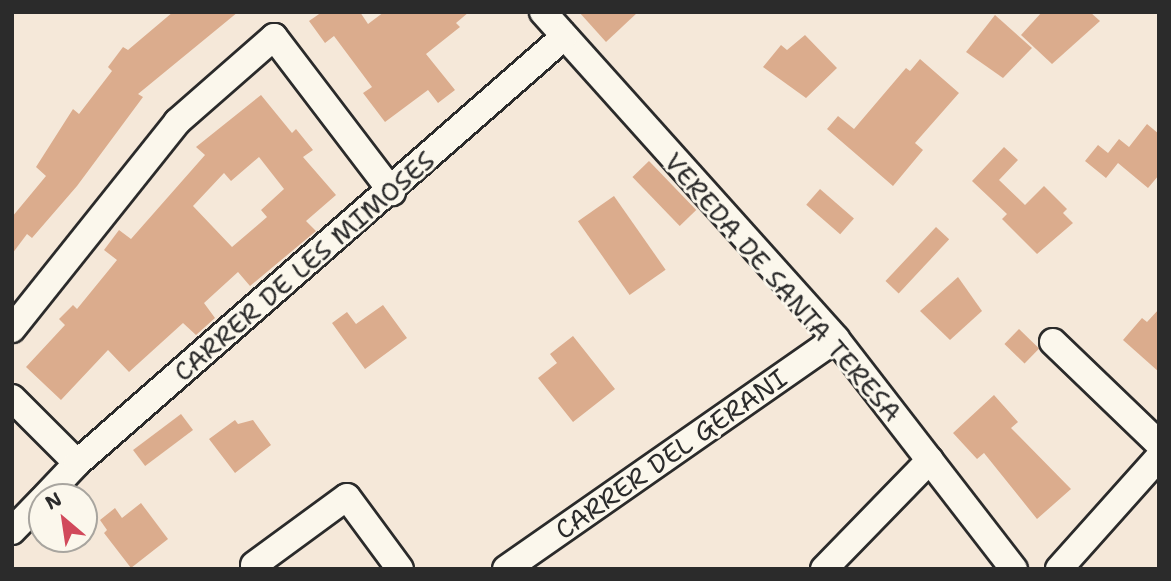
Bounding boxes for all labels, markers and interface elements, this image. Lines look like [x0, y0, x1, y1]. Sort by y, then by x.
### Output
street label: CARRER DE LES MIMOSES [167, 144, 441, 388]
street label: VEREDA DE SANTA TERESA [658, 146, 908, 428]
street label: CARRER DEL GERANI [549, 362, 793, 546]
north arrow [28, 483, 98, 553]
text: N [41, 486, 66, 516]

